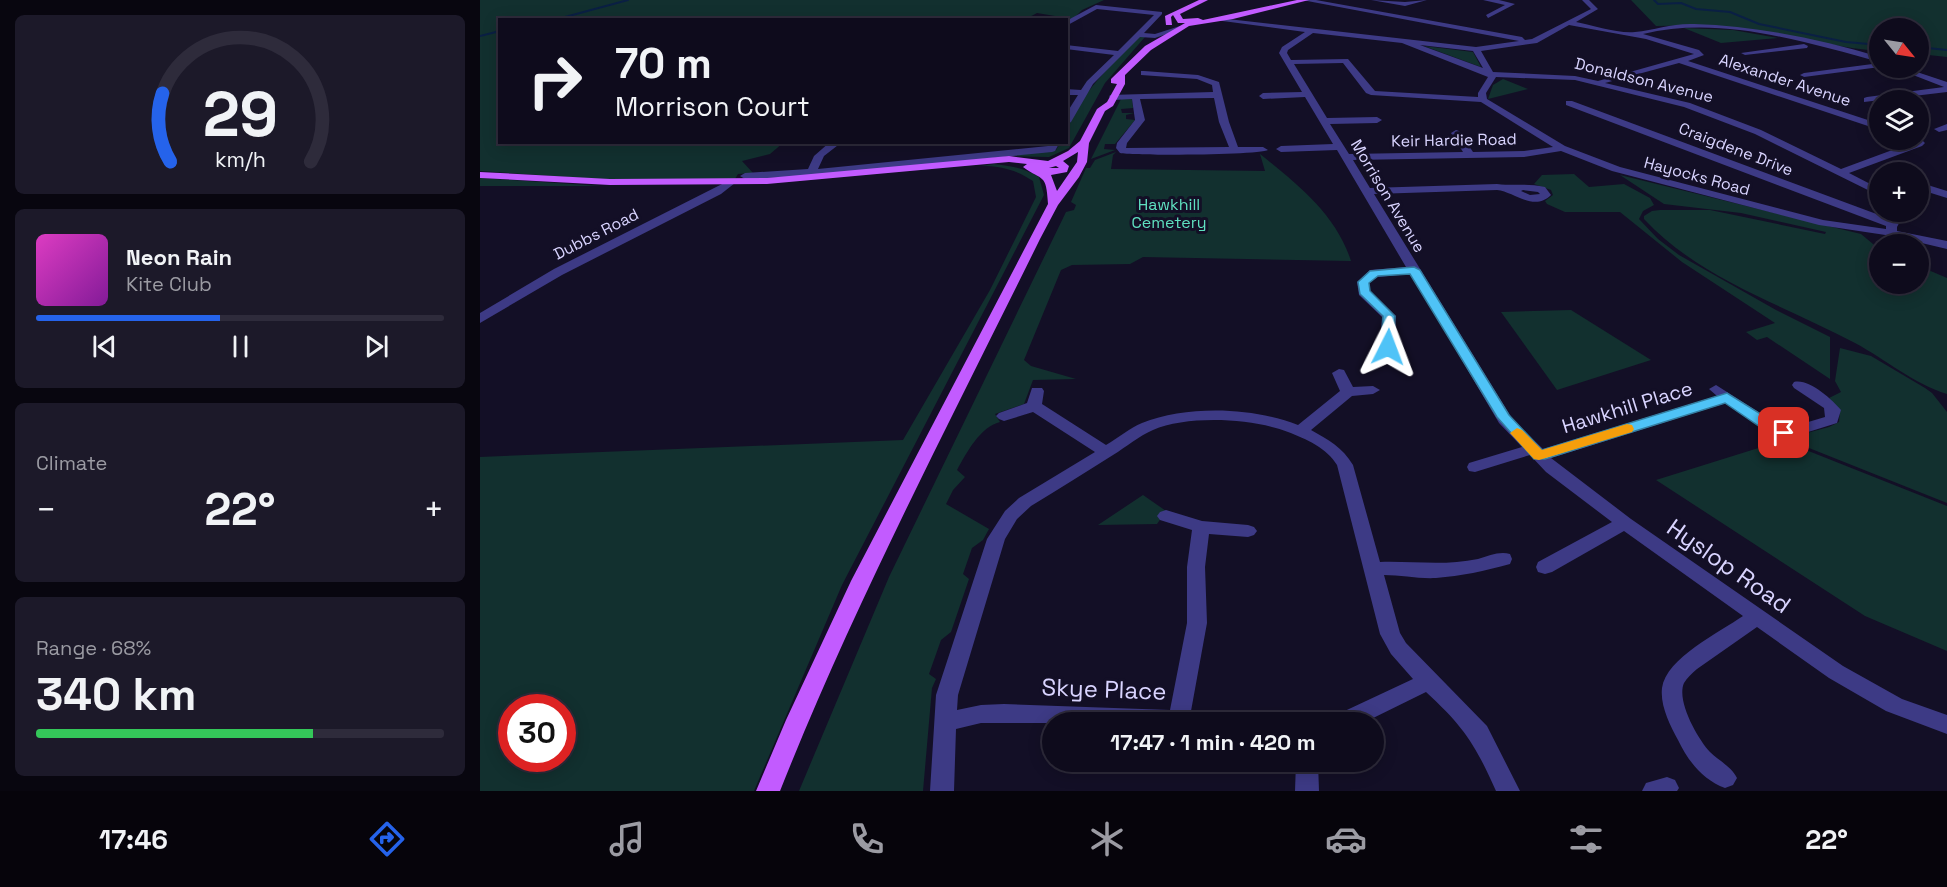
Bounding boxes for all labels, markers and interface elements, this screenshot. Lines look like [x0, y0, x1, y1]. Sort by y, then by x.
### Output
north arrow [1869, 18, 1929, 78]
map controls [1869, 18, 1929, 294]
text: 70 m [615, 37, 712, 90]
icon: right [516, 42, 594, 120]
street label: Alexander Avenue [1716, 49, 1854, 111]
street label: Donaldson Avenue [1572, 53, 1716, 107]
text: 29 [202, 75, 278, 154]
text: Morrison Court [615, 89, 810, 124]
button: layers [1869, 90, 1929, 150]
street label: Craigdene Drive [1676, 118, 1796, 180]
street label: Keir Hardie Road [1391, 128, 1517, 152]
street label: Morrison Avenue [1346, 136, 1430, 256]
text: km/h [214, 146, 266, 173]
street label: Hayocks Road [1642, 152, 1752, 200]
button: + [1869, 162, 1929, 222]
park label: Hawkhill Cemetery [1131, 194, 1207, 233]
street label: Dubbs Road [550, 204, 642, 264]
button: − [1869, 234, 1929, 294]
text: Neon Rain [126, 243, 232, 271]
text: Kite Club [126, 271, 212, 297]
position arrow [1356, 315, 1420, 379]
icon: previous [88, 330, 121, 363]
icon: pause [224, 330, 257, 363]
icon: next [360, 330, 393, 363]
street label: Hawkhill Place [1559, 375, 1695, 439]
pin [1758, 407, 1809, 458]
icon: arrive [1767, 416, 1800, 449]
text: Climate [36, 450, 107, 476]
text: 22° [204, 481, 276, 538]
text: − [36, 489, 56, 531]
text: + [424, 489, 444, 531]
street label: Hyslop Road [1661, 512, 1797, 620]
text: Range · 68% [36, 635, 151, 661]
text: 340 km [36, 666, 196, 723]
street label: Skye Place [1041, 671, 1167, 707]
speed limit sign: 30 [498, 694, 576, 772]
text: 17:47 · 1 min · 420 m [1110, 728, 1316, 756]
icon: directions [366, 818, 408, 860]
icon: music [606, 818, 648, 860]
icon: phone [846, 818, 888, 860]
icon: climate [1086, 818, 1128, 860]
icon: car [1325, 818, 1367, 860]
icon: filters [1565, 818, 1607, 860]
text: 17:46 [99, 822, 168, 857]
text: 22° [1805, 822, 1848, 857]

